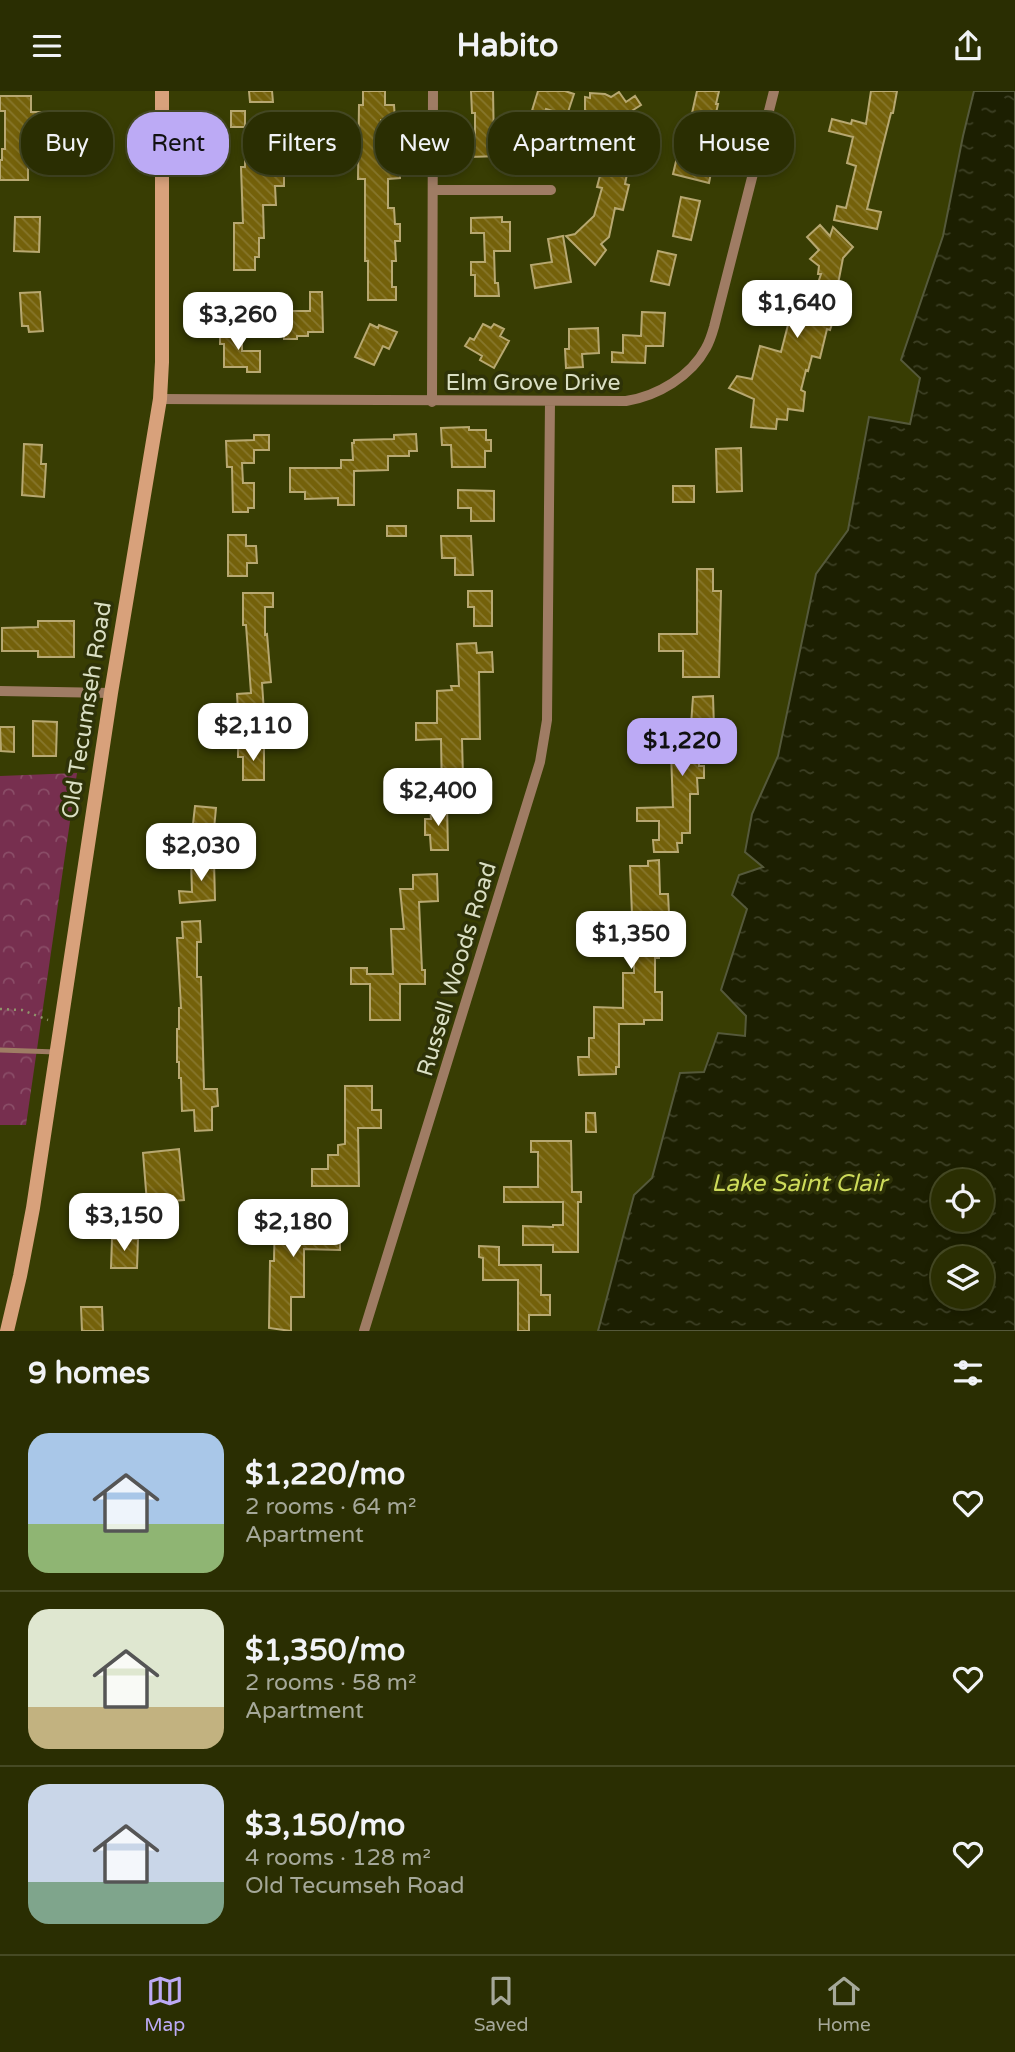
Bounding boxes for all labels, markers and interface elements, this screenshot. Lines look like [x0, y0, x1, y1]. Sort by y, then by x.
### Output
icon: menu [28, 27, 66, 65]
text: Habito [457, 27, 558, 65]
icon: share [949, 27, 987, 65]
chip: Buy [21, 112, 113, 175]
chip: Rent [127, 112, 229, 175]
chip: Filters [243, 112, 361, 175]
chip: New [375, 112, 474, 175]
chip: Apartment [488, 112, 660, 175]
chip: House [674, 112, 794, 175]
pin: $1,640 [740, 281, 854, 340]
text: $1,640 [758, 289, 836, 317]
pin: $3,260 [181, 293, 295, 352]
text: $3,260 [199, 301, 277, 329]
street label: Elm Grove Drive [446, 369, 620, 397]
street label: Old Tecumseh Road [56, 600, 118, 821]
pin: $2,110 [196, 703, 310, 763]
text: $2,110 [214, 712, 292, 740]
pin: $1,220 [625, 719, 739, 778]
text: $1,220 [643, 727, 721, 755]
pin: $2,400 [381, 769, 495, 828]
text: $2,400 [399, 777, 477, 805]
pin: $2,030 [144, 823, 258, 883]
text: $2,030 [162, 832, 240, 860]
street label: Russell Woods Road [411, 859, 503, 1080]
pin: $1,350 [574, 911, 688, 971]
text: $1,350 [592, 920, 670, 948]
water label: Lake Saint Clair [711, 1169, 889, 1198]
map controls [931, 1169, 994, 1309]
button: locate [931, 1169, 994, 1232]
pin: $3,150 [67, 1193, 181, 1253]
pin: $2,180 [236, 1199, 350, 1259]
text: $3,150 [85, 1202, 163, 1230]
text: $2,180 [254, 1208, 332, 1236]
button: layers [931, 1246, 994, 1309]
icon: filters [949, 1354, 987, 1392]
text: 9 homes [28, 1355, 150, 1392]
text: $1,220/mo [245, 1456, 405, 1493]
icon: home [84, 1461, 168, 1545]
icon: heart [949, 1484, 987, 1522]
text: 2 rooms · 64 m² [245, 1493, 416, 1521]
text: Apartment [245, 1521, 364, 1549]
text: $1,350/mo [245, 1632, 405, 1669]
icon: home [84, 1637, 168, 1721]
icon: heart [949, 1660, 987, 1698]
text: 2 rooms · 58 m² [245, 1669, 416, 1697]
text: Apartment [245, 1697, 364, 1725]
text: $3,150/mo [245, 1807, 405, 1844]
icon: home [84, 1812, 168, 1896]
icon: heart [949, 1835, 987, 1873]
text: 4 rooms · 128 m² [245, 1844, 431, 1872]
text: Old Tecumseh Road [245, 1872, 464, 1900]
tab: Map [144, 1972, 185, 2036]
tab: Saved [474, 1972, 529, 2036]
tab: Home [817, 1972, 871, 2036]

